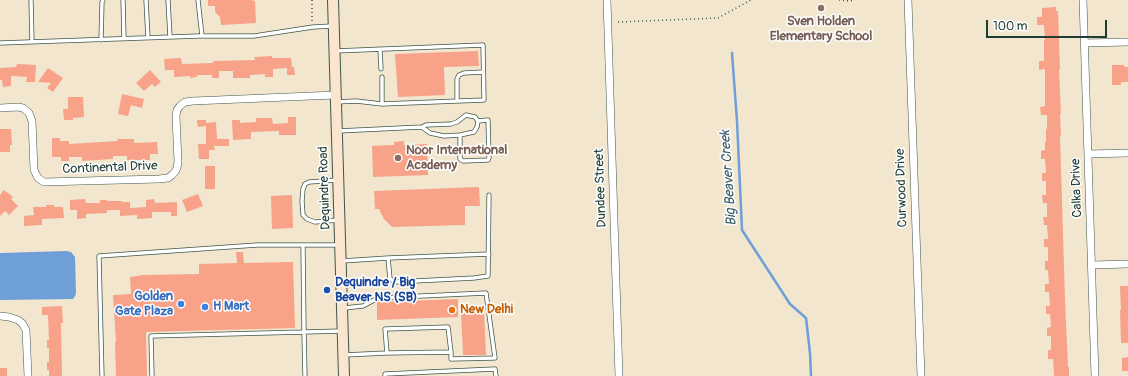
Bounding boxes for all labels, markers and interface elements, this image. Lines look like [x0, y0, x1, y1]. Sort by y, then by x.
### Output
marker: Sven Holden Elementary School [816, 3, 826, 13]
scale bar [988, 12, 1109, 38]
place label: Sven Holden Elementary School [770, 14, 872, 45]
text: 100 m [993, 19, 1027, 34]
water label: Big Beaver Creek [717, 129, 741, 227]
place label: Noor International Academy [406, 143, 507, 174]
street label: Dequindre Road [316, 146, 334, 230]
street label: Dundee Street [592, 148, 610, 228]
street label: Curwood Drive [893, 148, 911, 228]
marker: Noor International Academy [393, 153, 403, 163]
street label: Calka Drive [1068, 158, 1086, 218]
street label: Continental Drive [62, 159, 158, 177]
place label: Dequindre / Big Beaver NS (SB) [335, 275, 417, 306]
marker: Dequindre / Big Beaver NS (SB) [322, 285, 332, 295]
place label: Golden Gate Plaza [115, 289, 173, 320]
marker: Golden Gate Plaza [176, 299, 186, 309]
place label: H Mart [213, 299, 249, 315]
marker: H Mart [200, 302, 210, 312]
place label: New Delhi [460, 302, 513, 318]
marker: New Delhi [447, 305, 457, 315]

